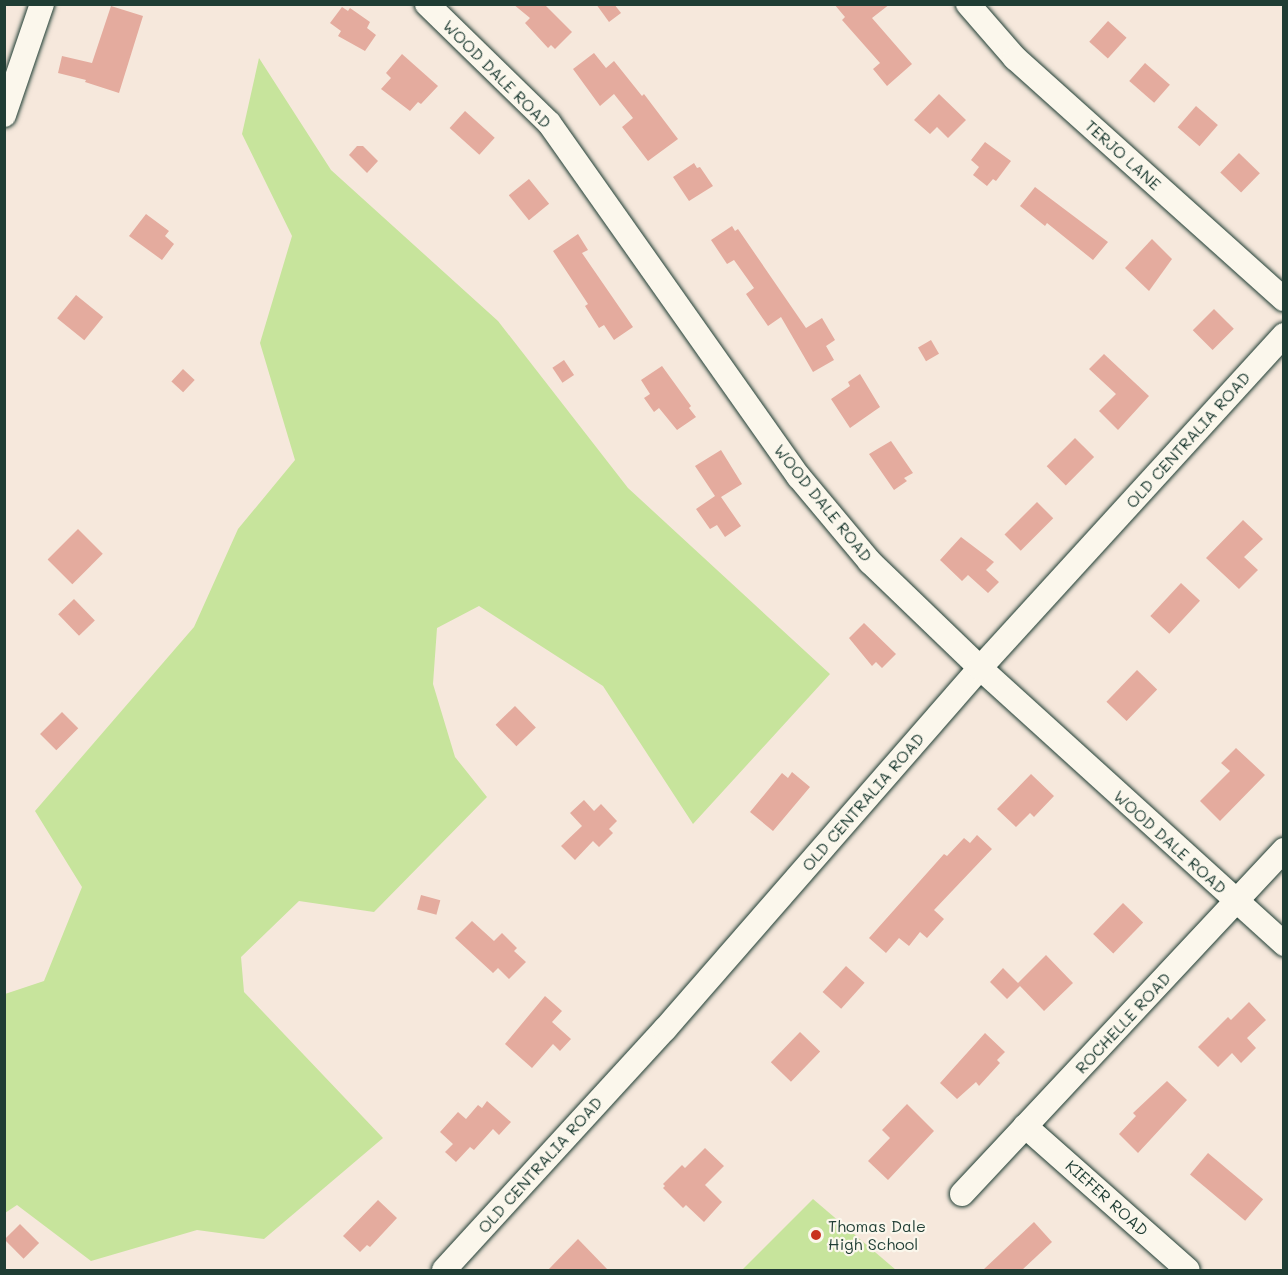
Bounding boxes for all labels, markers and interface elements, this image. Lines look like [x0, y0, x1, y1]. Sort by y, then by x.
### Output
street label: WOOD DALE ROAD [439, 16, 555, 132]
street label: TERJO LANE [1081, 116, 1165, 194]
street label: OLD CENTRALIA ROAD [1122, 368, 1254, 512]
street label: WOOD DALE ROAD [770, 441, 876, 565]
street label: OLD CENTRALIA ROAD [798, 729, 928, 875]
street label: WOOD DALE ROAD [1110, 786, 1230, 898]
street label: ROCHELLE ROAD [1071, 969, 1175, 1077]
street label: OLD CENTRALIA ROAD [474, 1093, 606, 1237]
street label: KIEFER ROAD [1062, 1156, 1152, 1240]
place label: Thomas Dale High School [828, 1216, 926, 1254]
marker: Thomas Dale High School [809, 1228, 823, 1242]

